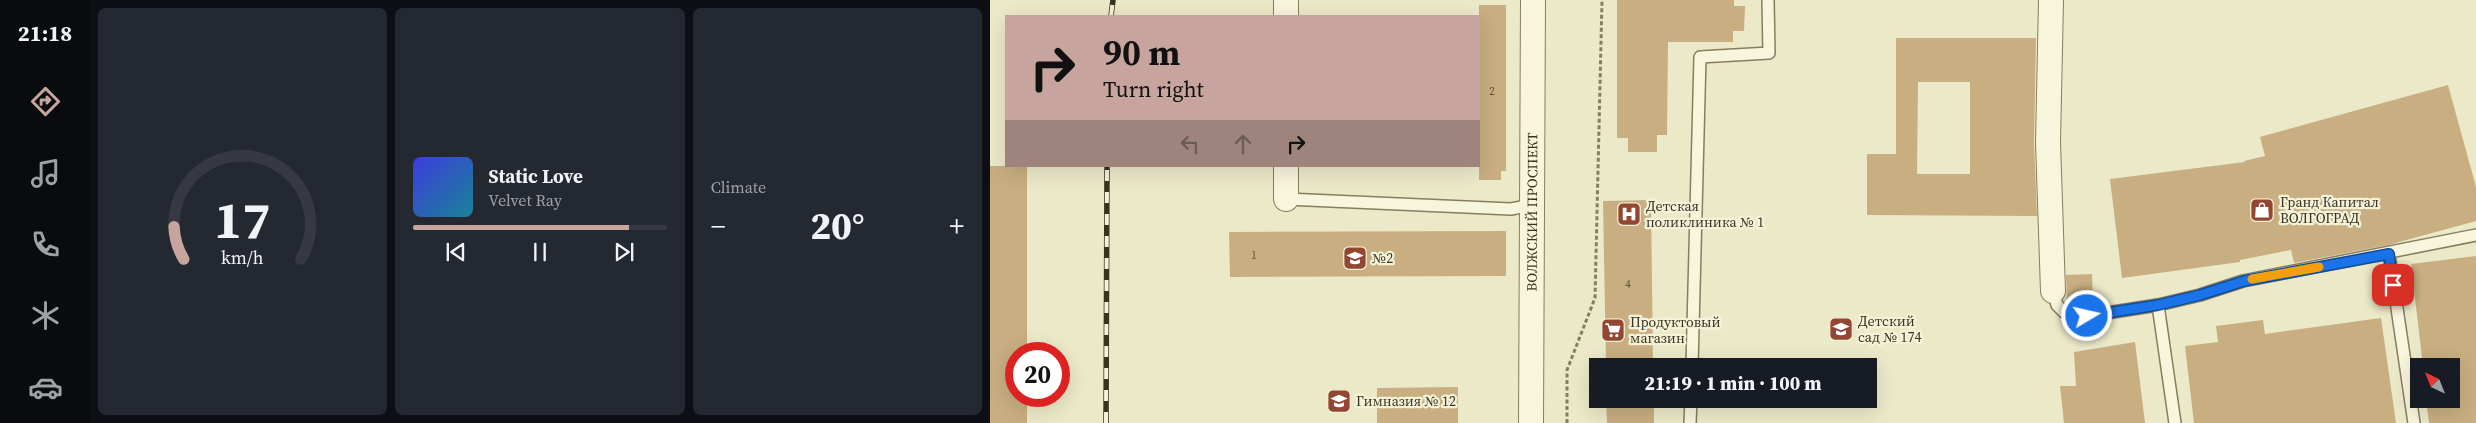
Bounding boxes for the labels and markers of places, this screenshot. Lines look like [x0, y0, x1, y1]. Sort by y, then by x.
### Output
place label: Гранд Капитал ВОЛГОГРАД [2280, 192, 2379, 228]
place label: Детская поликлиника № 1 [1646, 196, 1764, 232]
shop icon: Гранд Капитал ВОЛГОГРАД [2249, 197, 2275, 223]
hospital icon: Детская поликлиника № 1 [1616, 201, 1642, 227]
school or university icon: №2 [1342, 245, 1368, 271]
place label: №2 [1372, 248, 1393, 268]
pin [2372, 264, 2414, 306]
place label: Детский сад № 174 [1858, 311, 1922, 347]
place label: Продуктовый магазин [1630, 312, 1721, 348]
school or university icon: Детский сад № 174 [1828, 316, 1854, 342]
supermarket icon: Продуктовый магазин [1600, 317, 1626, 343]
school or university icon: Гимназия № 12 [1326, 388, 1352, 414]
place label: Гимназия № 12 [1356, 391, 1456, 411]

